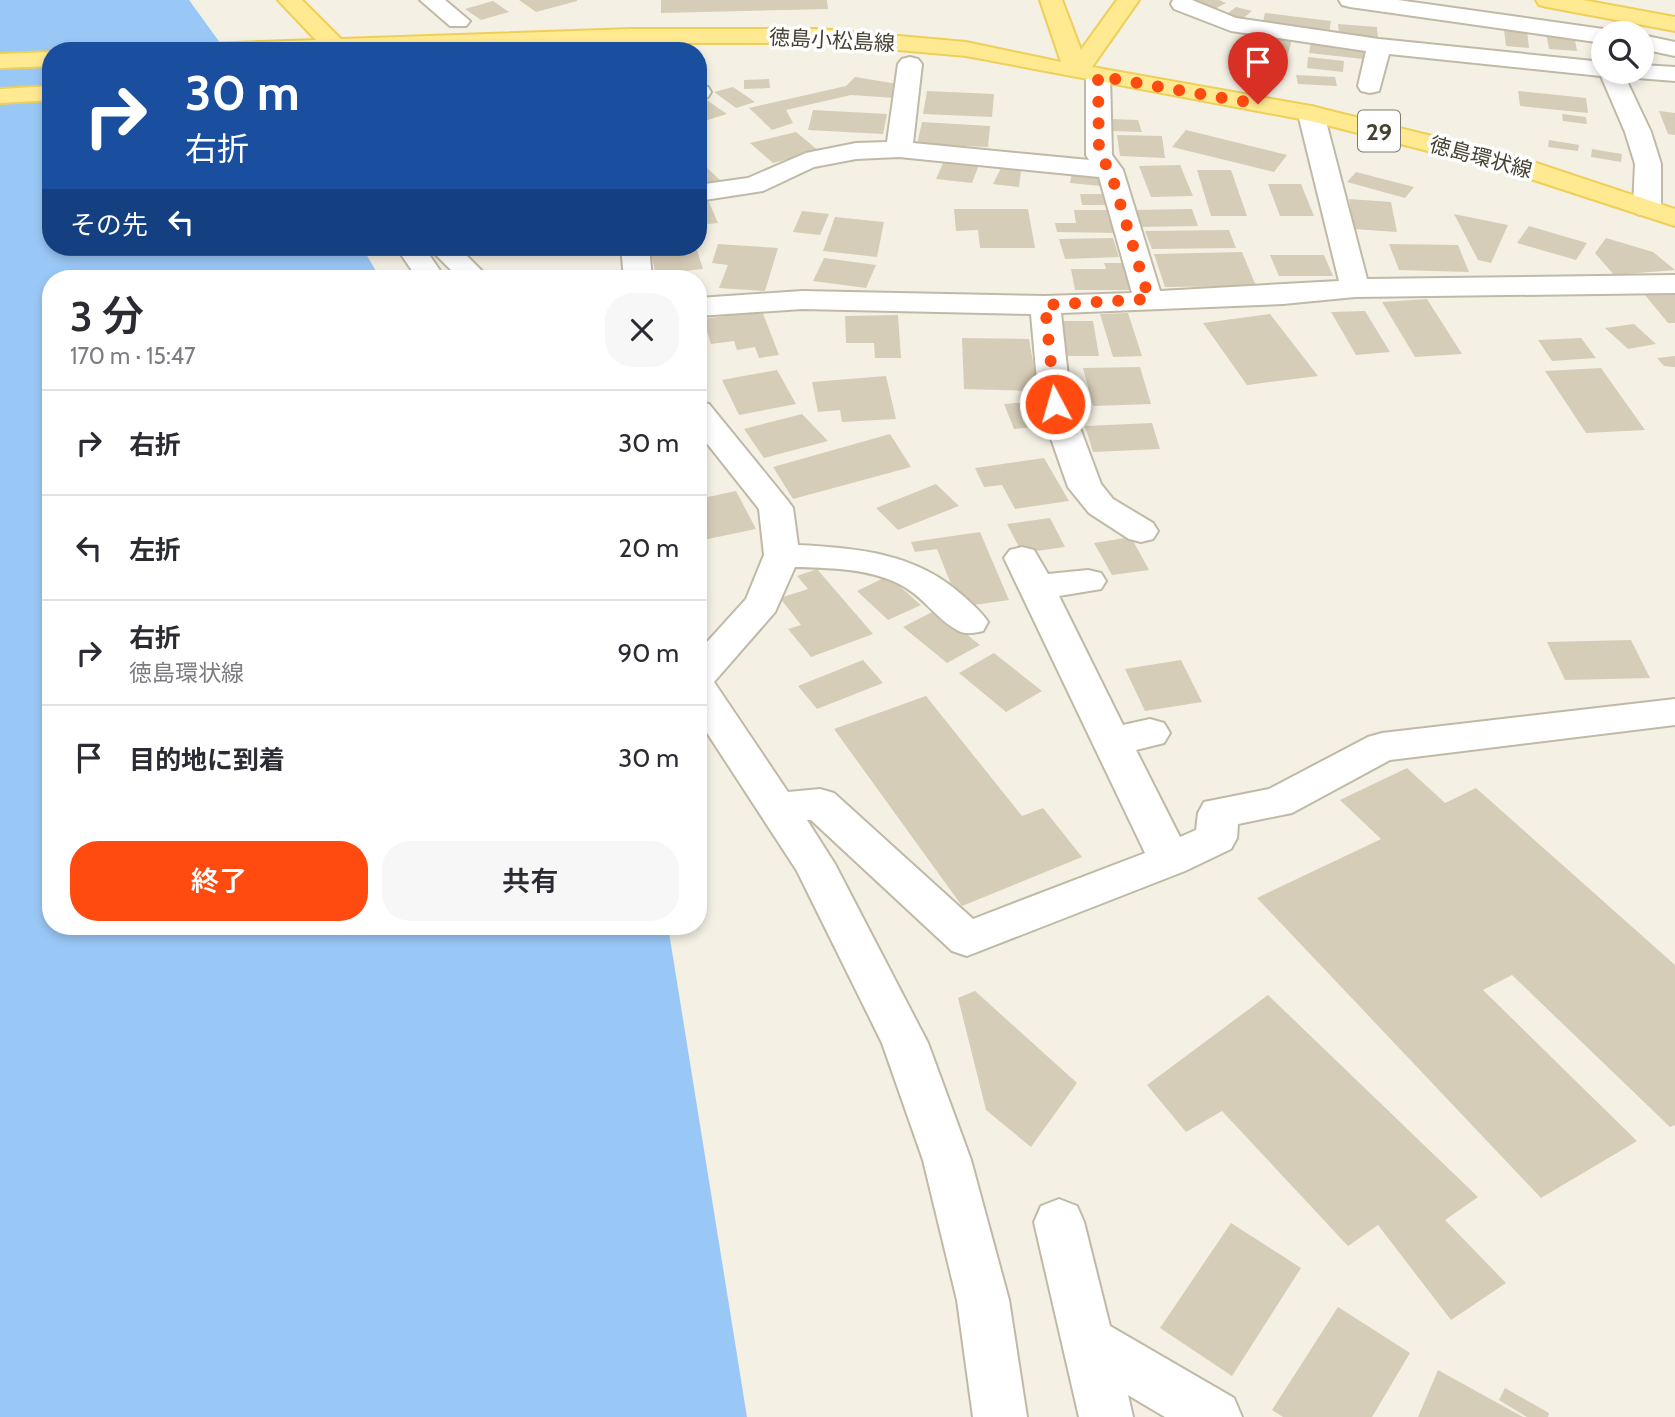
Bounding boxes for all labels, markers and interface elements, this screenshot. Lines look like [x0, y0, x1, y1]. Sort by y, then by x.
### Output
map controls [1591, 21, 1654, 84]
button: search [1591, 21, 1654, 84]
street label: 徳島小松島線 [768, 24, 896, 56]
pin [1228, 32, 1288, 104]
icon: arrive [1239, 43, 1277, 81]
text: 30 m [185, 63, 300, 122]
icon: right [70, 70, 161, 161]
road number: 29 [1358, 110, 1400, 152]
text: 右折 [185, 129, 249, 168]
street label: 徳島環状線 [1427, 131, 1535, 183]
icon: left [162, 203, 200, 241]
text: その先 [70, 209, 148, 241]
text: 3 分 [70, 290, 144, 342]
button: close [605, 293, 679, 367]
text: 170 m · 15:47 [70, 342, 196, 370]
position arrow [1018, 367, 1092, 441]
icon: right [70, 424, 108, 462]
text: 30 m [618, 427, 679, 459]
text: 右折 [129, 429, 181, 461]
icon: left [70, 529, 108, 567]
text: 20 m [619, 532, 679, 564]
text: 左折 [129, 534, 181, 566]
text: 右折 [129, 622, 181, 654]
icon: right [70, 634, 108, 672]
text: 90 m [617, 637, 679, 669]
text: 徳島環状線 [129, 659, 244, 687]
icon: arrive [70, 739, 108, 777]
text: 30 m [618, 742, 679, 774]
text: 目的地に到着 [129, 744, 285, 776]
button: 終了 [70, 841, 368, 921]
button: 共有 [382, 841, 679, 921]

